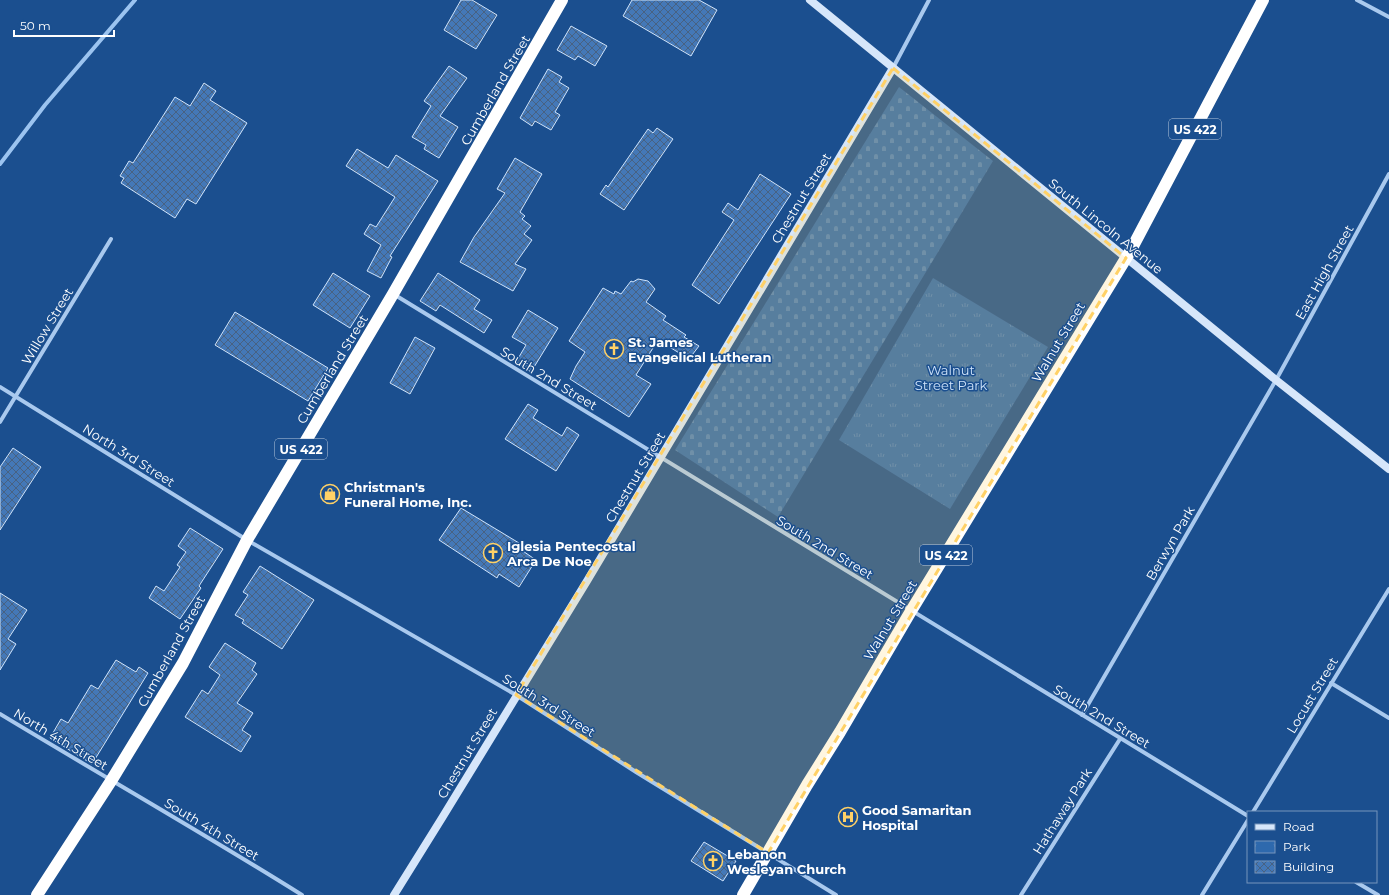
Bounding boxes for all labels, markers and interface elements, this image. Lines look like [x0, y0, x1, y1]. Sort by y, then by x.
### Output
scale bar [14, 12, 114, 38]
text: 50 m [20, 18, 51, 33]
street label: Cumberland Street [457, 32, 533, 148]
road number: US 422 [1169, 119, 1221, 139]
street label: Chestnut Street [768, 150, 834, 246]
street label: South Lincoln Avenue [1046, 175, 1166, 277]
street label: East High Street [1291, 222, 1357, 322]
street label: Willow Street [18, 285, 76, 367]
street label: Walnut Street [1028, 299, 1088, 385]
street label: Cumberland Street [293, 311, 371, 427]
place label: St. James Evangelical Lutheran [628, 334, 771, 365]
church icon: St. James Evangelical Lutheran [603, 338, 625, 360]
street label: South 2nd Street [498, 343, 600, 413]
park label: Walnut Street Park [915, 362, 987, 393]
street label: North 3rd Street [80, 420, 178, 490]
street label: Chestnut Street [602, 429, 668, 525]
road number: US 422 [275, 439, 327, 459]
place label: Christman's Funeral Home, Inc. [344, 479, 472, 510]
shop icon: Christman's Funeral Home, Inc. [319, 483, 341, 505]
street label: Berwyn Park [1142, 503, 1198, 583]
street label: South 2nd Street [774, 512, 876, 582]
place label: Iglesia Pentecostal Arca De Noe [506, 538, 636, 569]
church icon: Iglesia Pentecostal Arca De Noe [482, 542, 504, 564]
road number: US 422 [920, 545, 972, 565]
street label: Walnut Street [860, 577, 920, 663]
street label: Cumberland Street [134, 593, 208, 709]
street label: Locust Street [1283, 654, 1341, 736]
street label: South 3rd Street [500, 670, 598, 740]
street label: South 2nd Street [1051, 681, 1153, 751]
street label: North 4th Street [11, 705, 111, 773]
street label: Chestnut Street [434, 705, 500, 801]
street label: Hathaway Park [1029, 765, 1095, 857]
street label: South 4th Street [162, 794, 262, 864]
place label: Good Samaritan Hospital [862, 802, 972, 833]
hospital icon: Good Samaritan Hospital [837, 806, 859, 828]
legend [1247, 811, 1377, 883]
text: Road [1283, 819, 1314, 834]
text: Park [1283, 839, 1311, 854]
place label: Lebanon Wesleyan Church [727, 846, 846, 877]
church icon: Lebanon Wesleyan Church [702, 850, 724, 872]
text: Building [1283, 859, 1334, 874]

